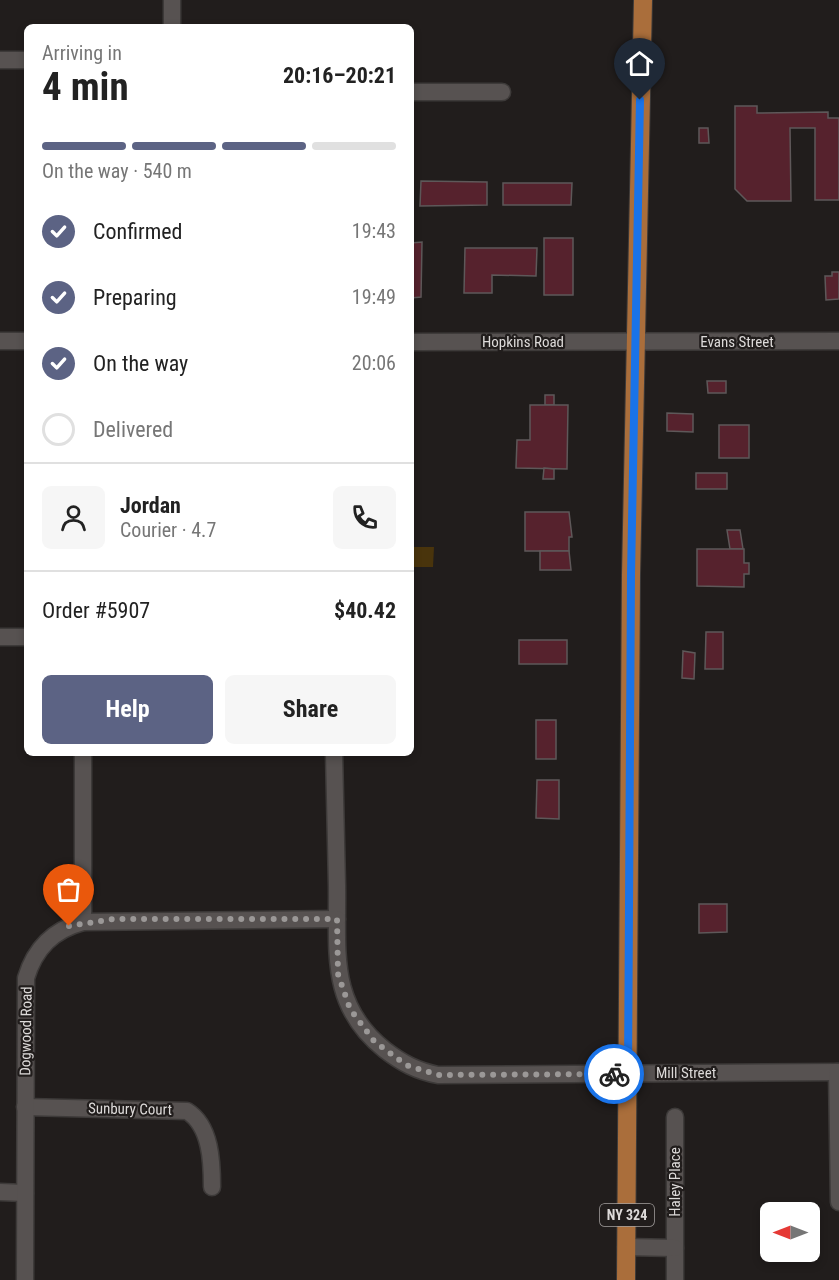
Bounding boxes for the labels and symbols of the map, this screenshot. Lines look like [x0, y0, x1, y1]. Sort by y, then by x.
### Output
pin [614, 38, 665, 100]
street label: Hopkins Road [482, 333, 564, 351]
street label: Evans Street [700, 333, 774, 351]
pin [43, 864, 94, 926]
street label: Dogwood Road [16, 986, 36, 1076]
courier [584, 1044, 644, 1104]
street label: Mill Street [656, 1064, 716, 1082]
street label: Sunbury Court [88, 1099, 172, 1119]
street label: Haley Place [666, 1147, 684, 1217]
north arrow [760, 1202, 820, 1262]
road number: NY 324 [600, 1204, 654, 1226]

